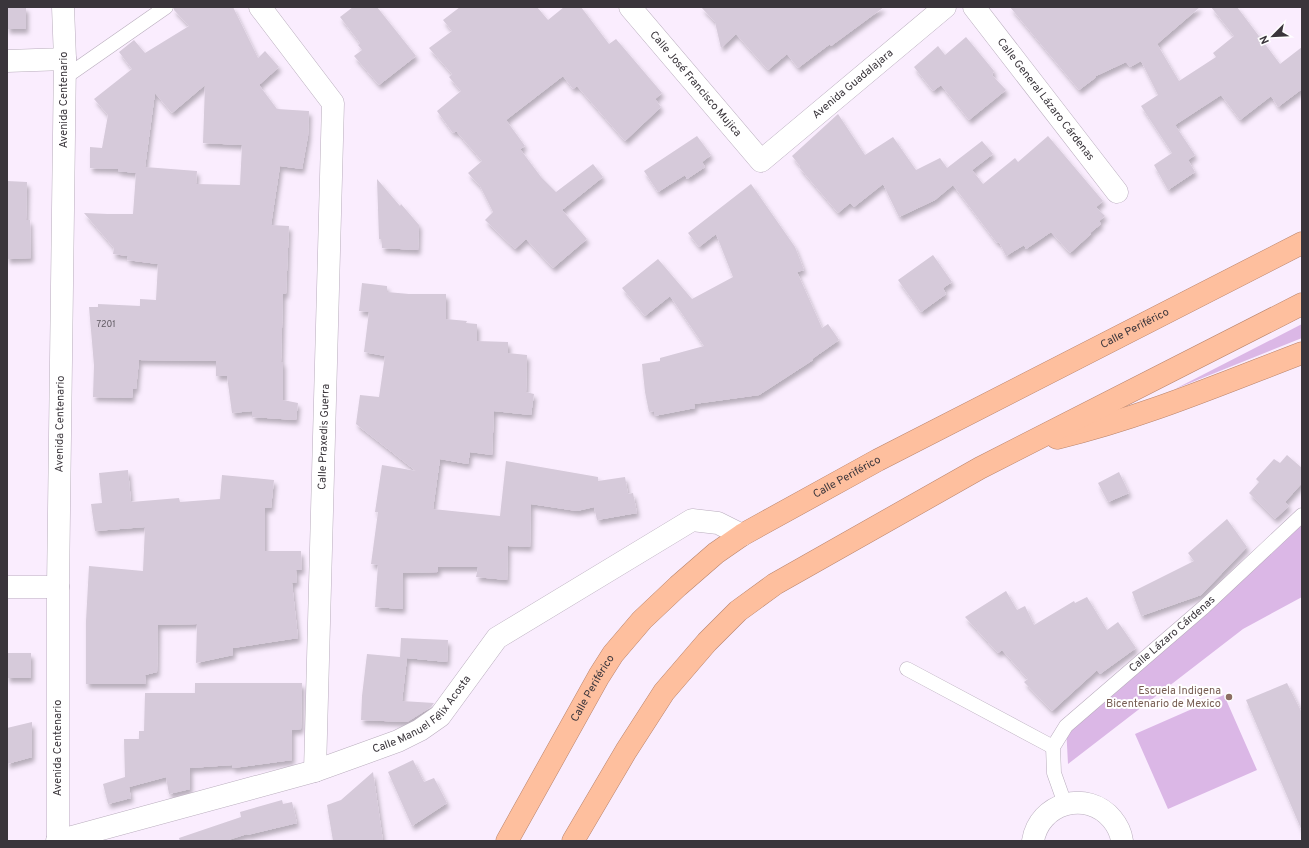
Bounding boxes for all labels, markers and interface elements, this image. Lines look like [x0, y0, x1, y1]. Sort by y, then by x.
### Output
north arrow [1253, 16, 1293, 56]
street label: Calle José Francisco Mujica [647, 28, 744, 140]
text: N [1257, 33, 1273, 46]
street label: Calle General Lázaro Cárdenas [994, 35, 1097, 164]
street label: Avenida Guadalajara [809, 46, 896, 122]
street label: Avenida Centenario [57, 52, 71, 148]
street label: Calle Periférico [1098, 305, 1172, 352]
house number: 7201 [96, 319, 116, 330]
street label: Avenida Centenario [53, 376, 68, 473]
street label: Calle Praxedis Guerra [315, 384, 333, 490]
street label: Calle Periférico [811, 453, 883, 501]
street label: Calle Lázaro Cárdenas [1126, 593, 1218, 675]
street label: Calle Periférico [568, 652, 618, 724]
street label: Calle Manuel Félix Acosta [371, 673, 474, 757]
place label: Escuela Indigena Bicentenario de Mexico [1106, 684, 1221, 711]
marker: Escuela Indigena Bicentenario de Mexico [1224, 692, 1234, 702]
street label: Avenida Centenario [51, 700, 65, 796]

